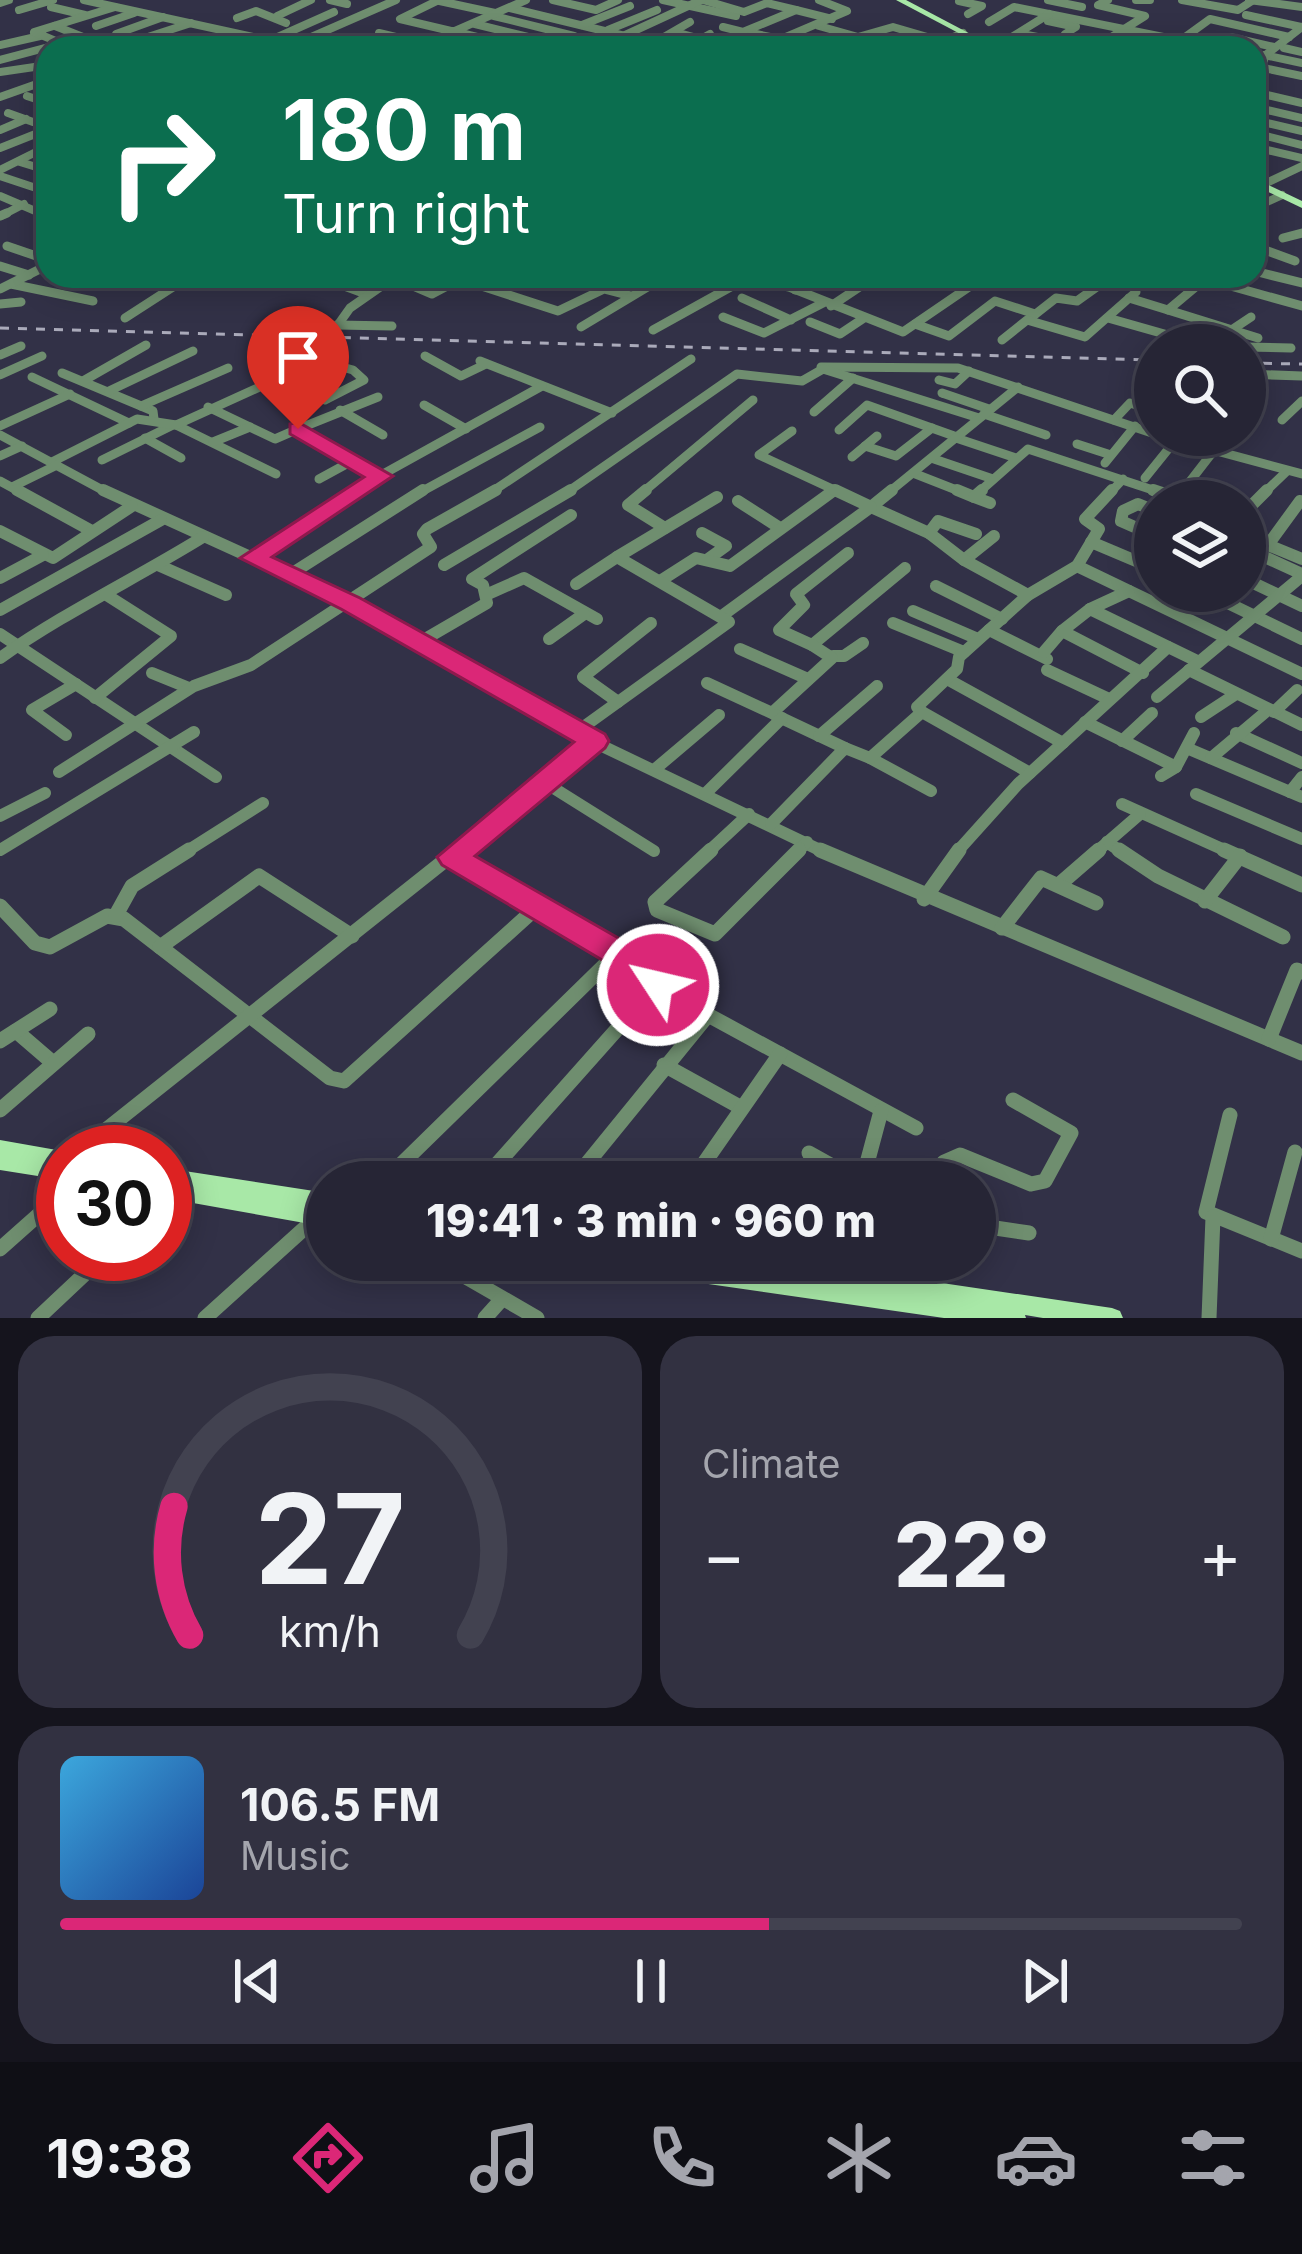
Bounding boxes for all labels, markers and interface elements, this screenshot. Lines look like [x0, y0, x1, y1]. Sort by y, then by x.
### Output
text: 180 m [282, 79, 526, 180]
icon: right [84, 84, 240, 240]
text: Turn right [282, 181, 530, 246]
pin [247, 306, 349, 429]
icon: arrive [265, 324, 331, 390]
map controls [1134, 324, 1266, 612]
button: search [1134, 324, 1266, 456]
button: layers [1134, 480, 1266, 612]
position arrow [595, 922, 721, 1048]
speed limit sign: 30 [36, 1125, 192, 1281]
text: 19:41 · 3 min · 960 m [426, 1193, 876, 1248]
text: Climate [702, 1440, 841, 1487]
text: 27 [254, 1463, 406, 1614]
text: 22° [894, 1500, 1050, 1609]
text: − [702, 1515, 746, 1595]
text: + [1198, 1515, 1242, 1595]
text: km/h [279, 1605, 381, 1657]
text: 106.5 FM [240, 1777, 440, 1832]
text: Music [240, 1832, 351, 1879]
icon: previous [224, 1948, 290, 2014]
icon: pause [618, 1948, 684, 2014]
icon: next [1012, 1948, 1078, 2014]
icon: directions [286, 2116, 370, 2200]
icon: music [463, 2116, 547, 2200]
icon: phone [640, 2116, 724, 2200]
icon: climate [817, 2116, 901, 2200]
icon: car [994, 2116, 1078, 2200]
icon: filters [1171, 2116, 1255, 2200]
text: 19:38 [47, 2126, 193, 2191]

